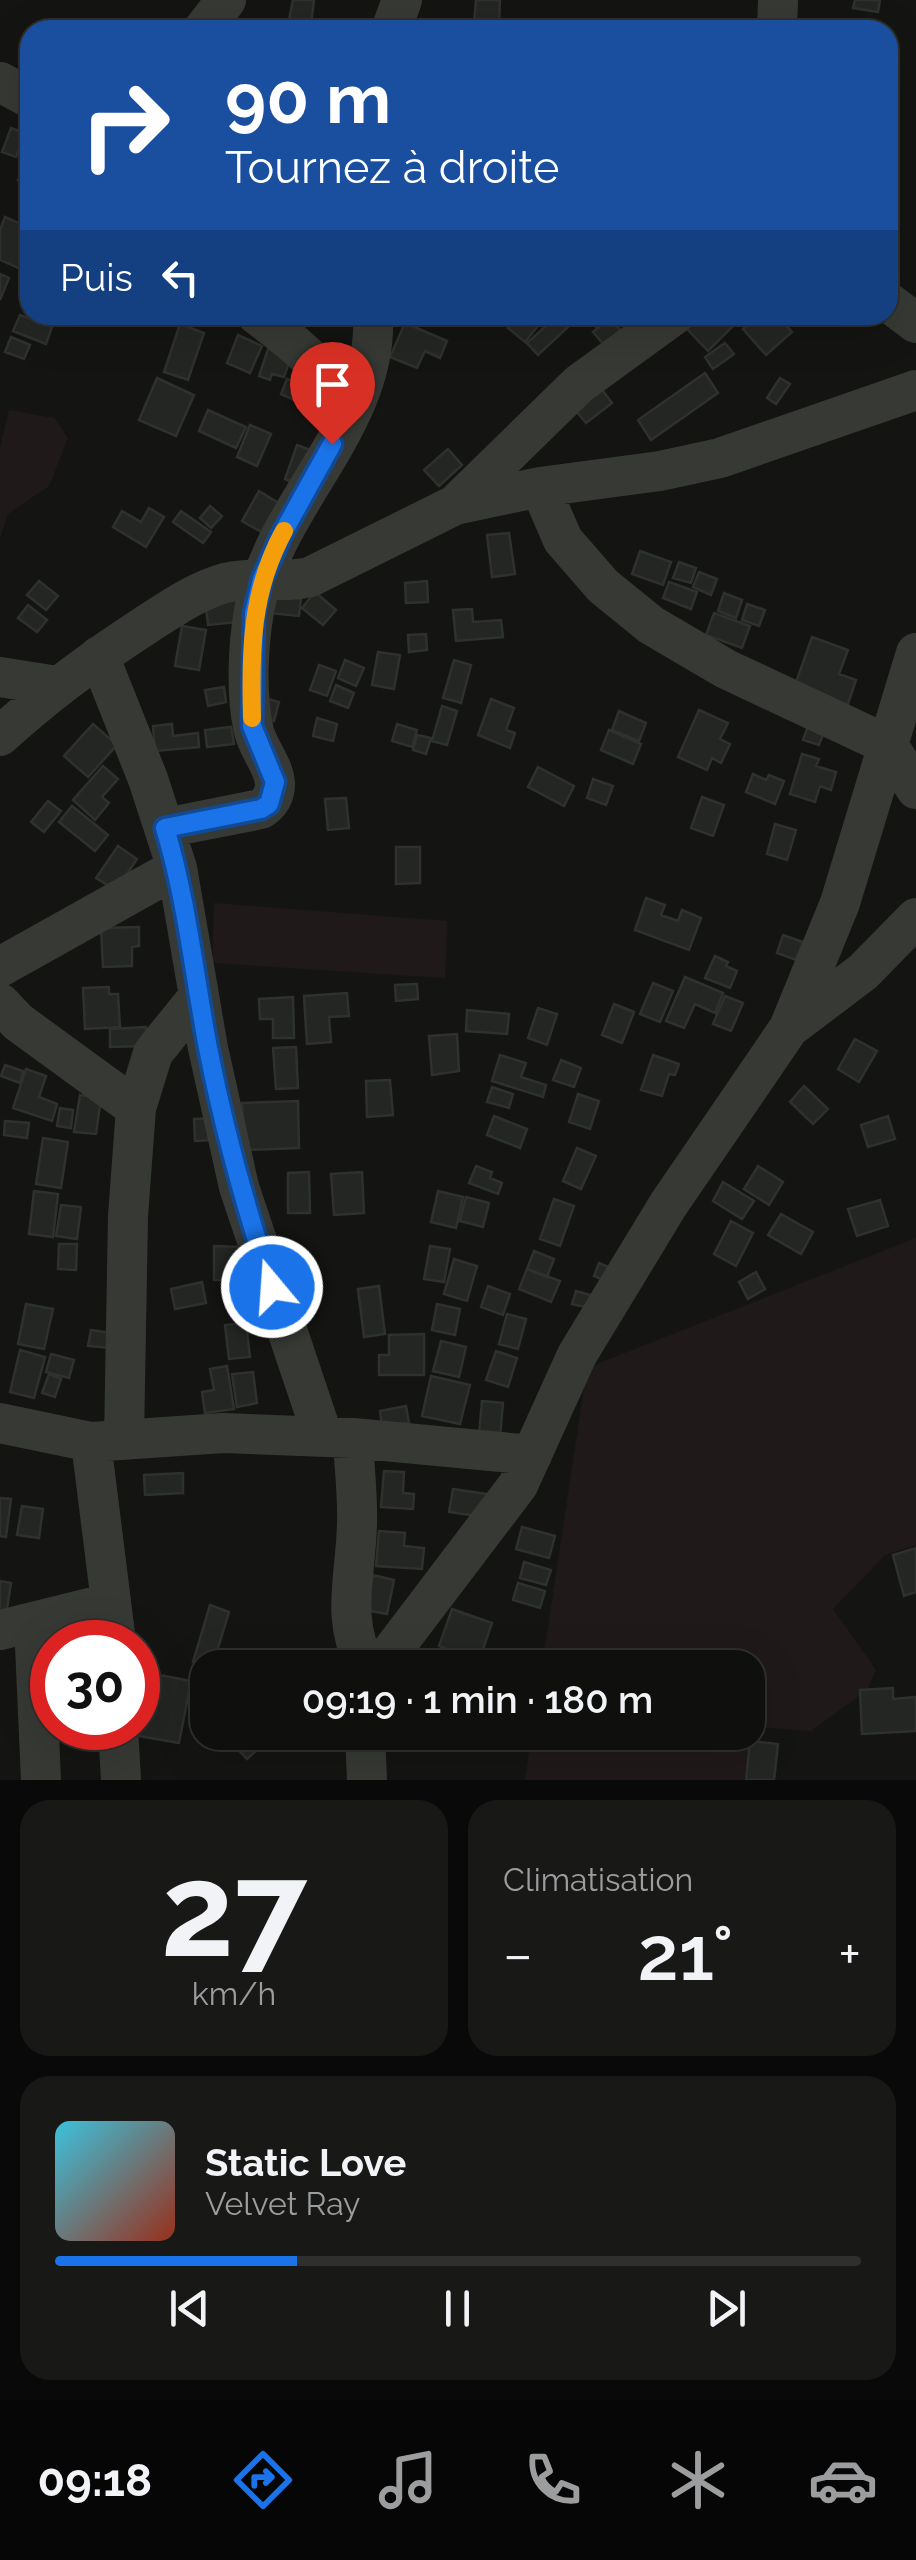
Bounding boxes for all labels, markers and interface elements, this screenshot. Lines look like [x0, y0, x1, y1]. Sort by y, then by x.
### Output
text: 90 m [225, 57, 391, 139]
icon: right [60, 60, 190, 190]
text: Tournez à droite [225, 141, 559, 194]
icon: left [153, 250, 208, 305]
text: Puis [60, 255, 133, 300]
pin [290, 342, 375, 445]
icon: arrive [305, 357, 360, 412]
position arrow [220, 1235, 324, 1339]
speed limit sign: 30 [30, 1620, 160, 1750]
text: 09:19 · 1 min · 180 m [302, 1677, 653, 1722]
text: 27 [161, 1834, 307, 1986]
text: Climatisation [503, 1861, 693, 1898]
text: 21° [638, 1909, 733, 1998]
text: − [503, 1922, 533, 1987]
text: + [838, 1922, 861, 1987]
text: km/h [192, 1975, 276, 2012]
text: Static Love [205, 2140, 406, 2185]
text: Velvet Ray [205, 2185, 360, 2222]
icon: previous [162, 2281, 217, 2336]
icon: pause [430, 2281, 485, 2336]
icon: next [699, 2281, 754, 2336]
icon: directions [228, 2445, 298, 2515]
icon: music [373, 2445, 443, 2515]
icon: phone [518, 2445, 588, 2515]
icon: climate [663, 2445, 733, 2515]
icon: car [808, 2445, 878, 2515]
text: 09:18 [38, 2454, 152, 2507]

